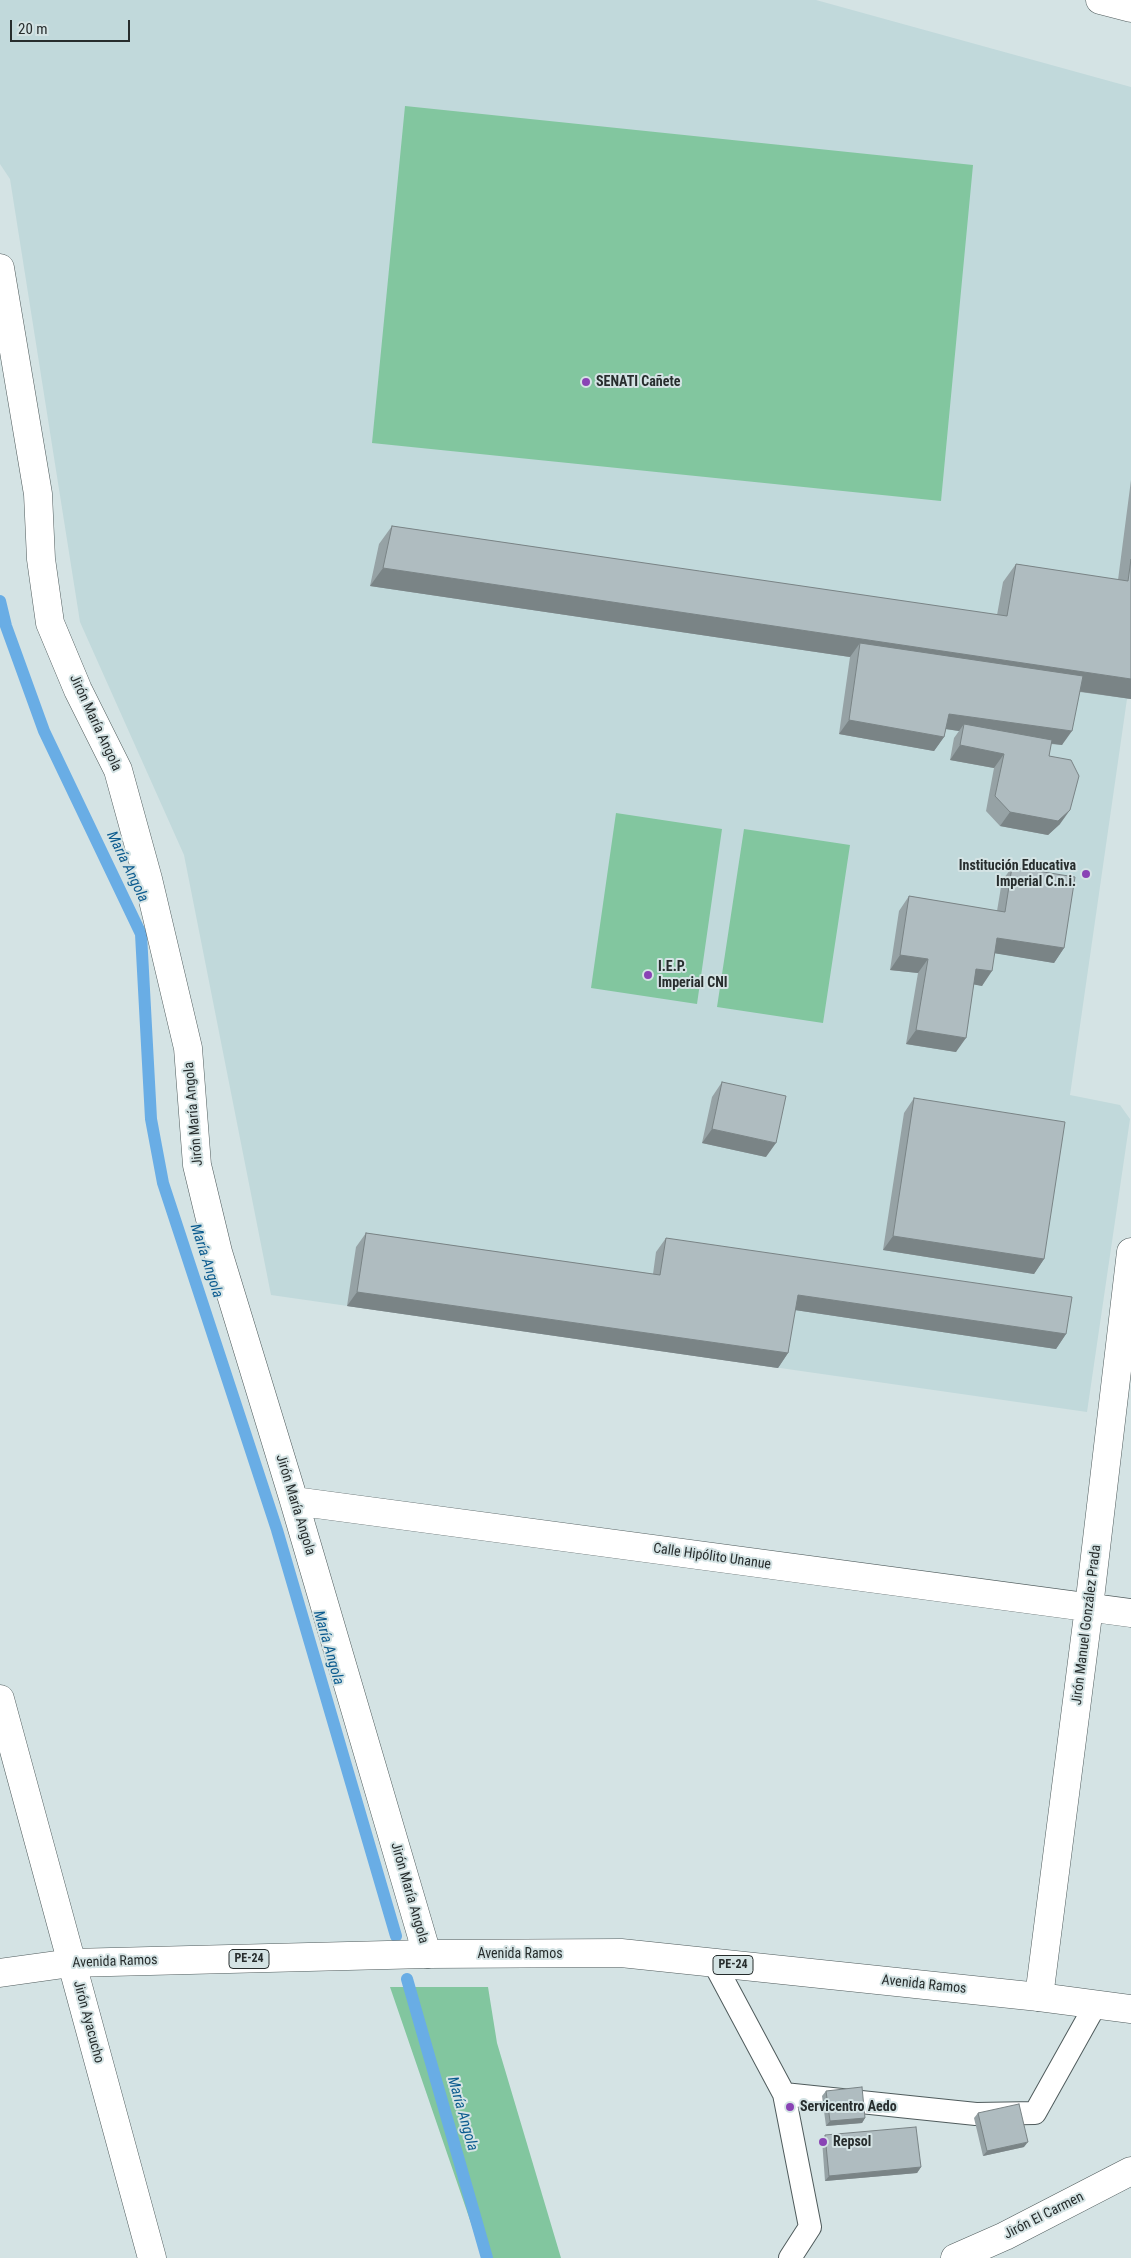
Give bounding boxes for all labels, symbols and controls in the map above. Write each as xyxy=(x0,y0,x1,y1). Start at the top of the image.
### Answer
scale bar xyxy=(12,10,132,42)
text: 20 m xyxy=(18,20,48,38)
place label: SENATI Cañete xyxy=(596,374,680,390)
marker: SENATI Cañete xyxy=(580,376,592,388)
street label: Jirón María Angola xyxy=(65,672,125,774)
water label: María Angola xyxy=(102,829,152,905)
place label: Institución Educativa Imperial C.n.i. xyxy=(959,858,1076,890)
marker: Institución Educativa Imperial C.n.i. xyxy=(1080,868,1092,880)
place label: I.E.P. Imperial CNI xyxy=(658,959,728,992)
marker: I.E.P. Imperial CNI xyxy=(642,969,654,981)
street label: Jirón María Angola xyxy=(181,1061,207,1167)
water label: María Angola xyxy=(186,1222,226,1300)
street label: Jirón María Angola xyxy=(272,1453,318,1557)
street label: Calle Hipólito Unanue xyxy=(652,1540,772,1574)
street label: Jirón Manuel González Prada xyxy=(1069,1544,1105,1706)
water label: María Angola xyxy=(309,1609,347,1687)
street label: Jirón María Angola xyxy=(387,1840,431,1946)
street label: Avenida Ramos xyxy=(477,1946,563,1962)
road number: PE-24 xyxy=(229,1950,269,1968)
street label: Avenida Ramos xyxy=(72,1952,158,1972)
road number: PE-24 xyxy=(713,1956,753,1974)
street label: Avenida Ramos xyxy=(881,1972,967,1998)
street label: Jirón Ayacucho xyxy=(69,1979,107,2065)
water label: María Angola xyxy=(443,2075,481,2153)
place label: Servicentro Aedo xyxy=(800,2099,897,2115)
marker: Servicentro Aedo xyxy=(784,2101,796,2113)
place label: Repsol xyxy=(833,2134,871,2150)
marker: Repsol xyxy=(817,2136,829,2148)
street label: Jirón El Carmen xyxy=(1001,2189,1087,2243)

